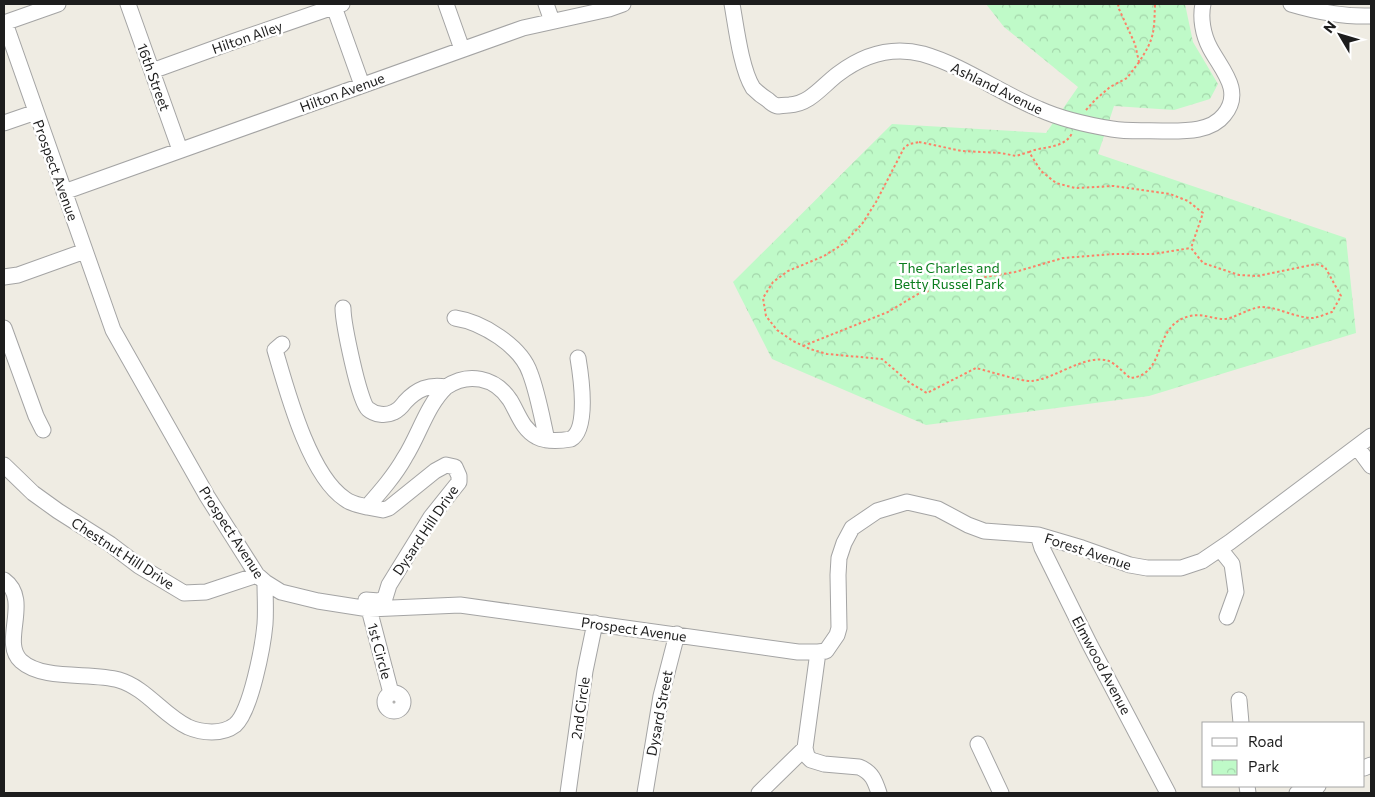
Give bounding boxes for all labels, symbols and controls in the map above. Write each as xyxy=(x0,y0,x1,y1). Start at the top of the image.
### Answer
north arrow xyxy=(1315,10,1365,60)
street label: Hilton Alley xyxy=(209,17,285,57)
text: N xyxy=(1319,17,1339,36)
street label: 16th Street xyxy=(134,41,174,113)
street label: Ashland Avenue xyxy=(948,58,1046,118)
street label: Hilton Avenue xyxy=(297,69,387,115)
street label: Prospect Avenue xyxy=(30,117,82,223)
park label: The Charles and Betty Russel Park xyxy=(894,259,1005,292)
street label: Dysard Hill Drive xyxy=(389,482,461,578)
street label: Prospect Avenue xyxy=(196,483,268,581)
street label: Chestnut Hill Drive xyxy=(68,513,178,593)
street label: Forest Avenue xyxy=(1042,529,1134,573)
street label: Prospect Avenue xyxy=(580,613,688,645)
street label: Elmwood Avenue xyxy=(1069,613,1135,717)
street label: 1st Circle xyxy=(364,621,396,681)
street label: Dysard Street xyxy=(642,668,676,757)
street label: 2nd Circle xyxy=(567,676,593,740)
legend xyxy=(1202,722,1365,787)
text: Road xyxy=(1248,732,1283,750)
text: Park xyxy=(1248,757,1279,775)

